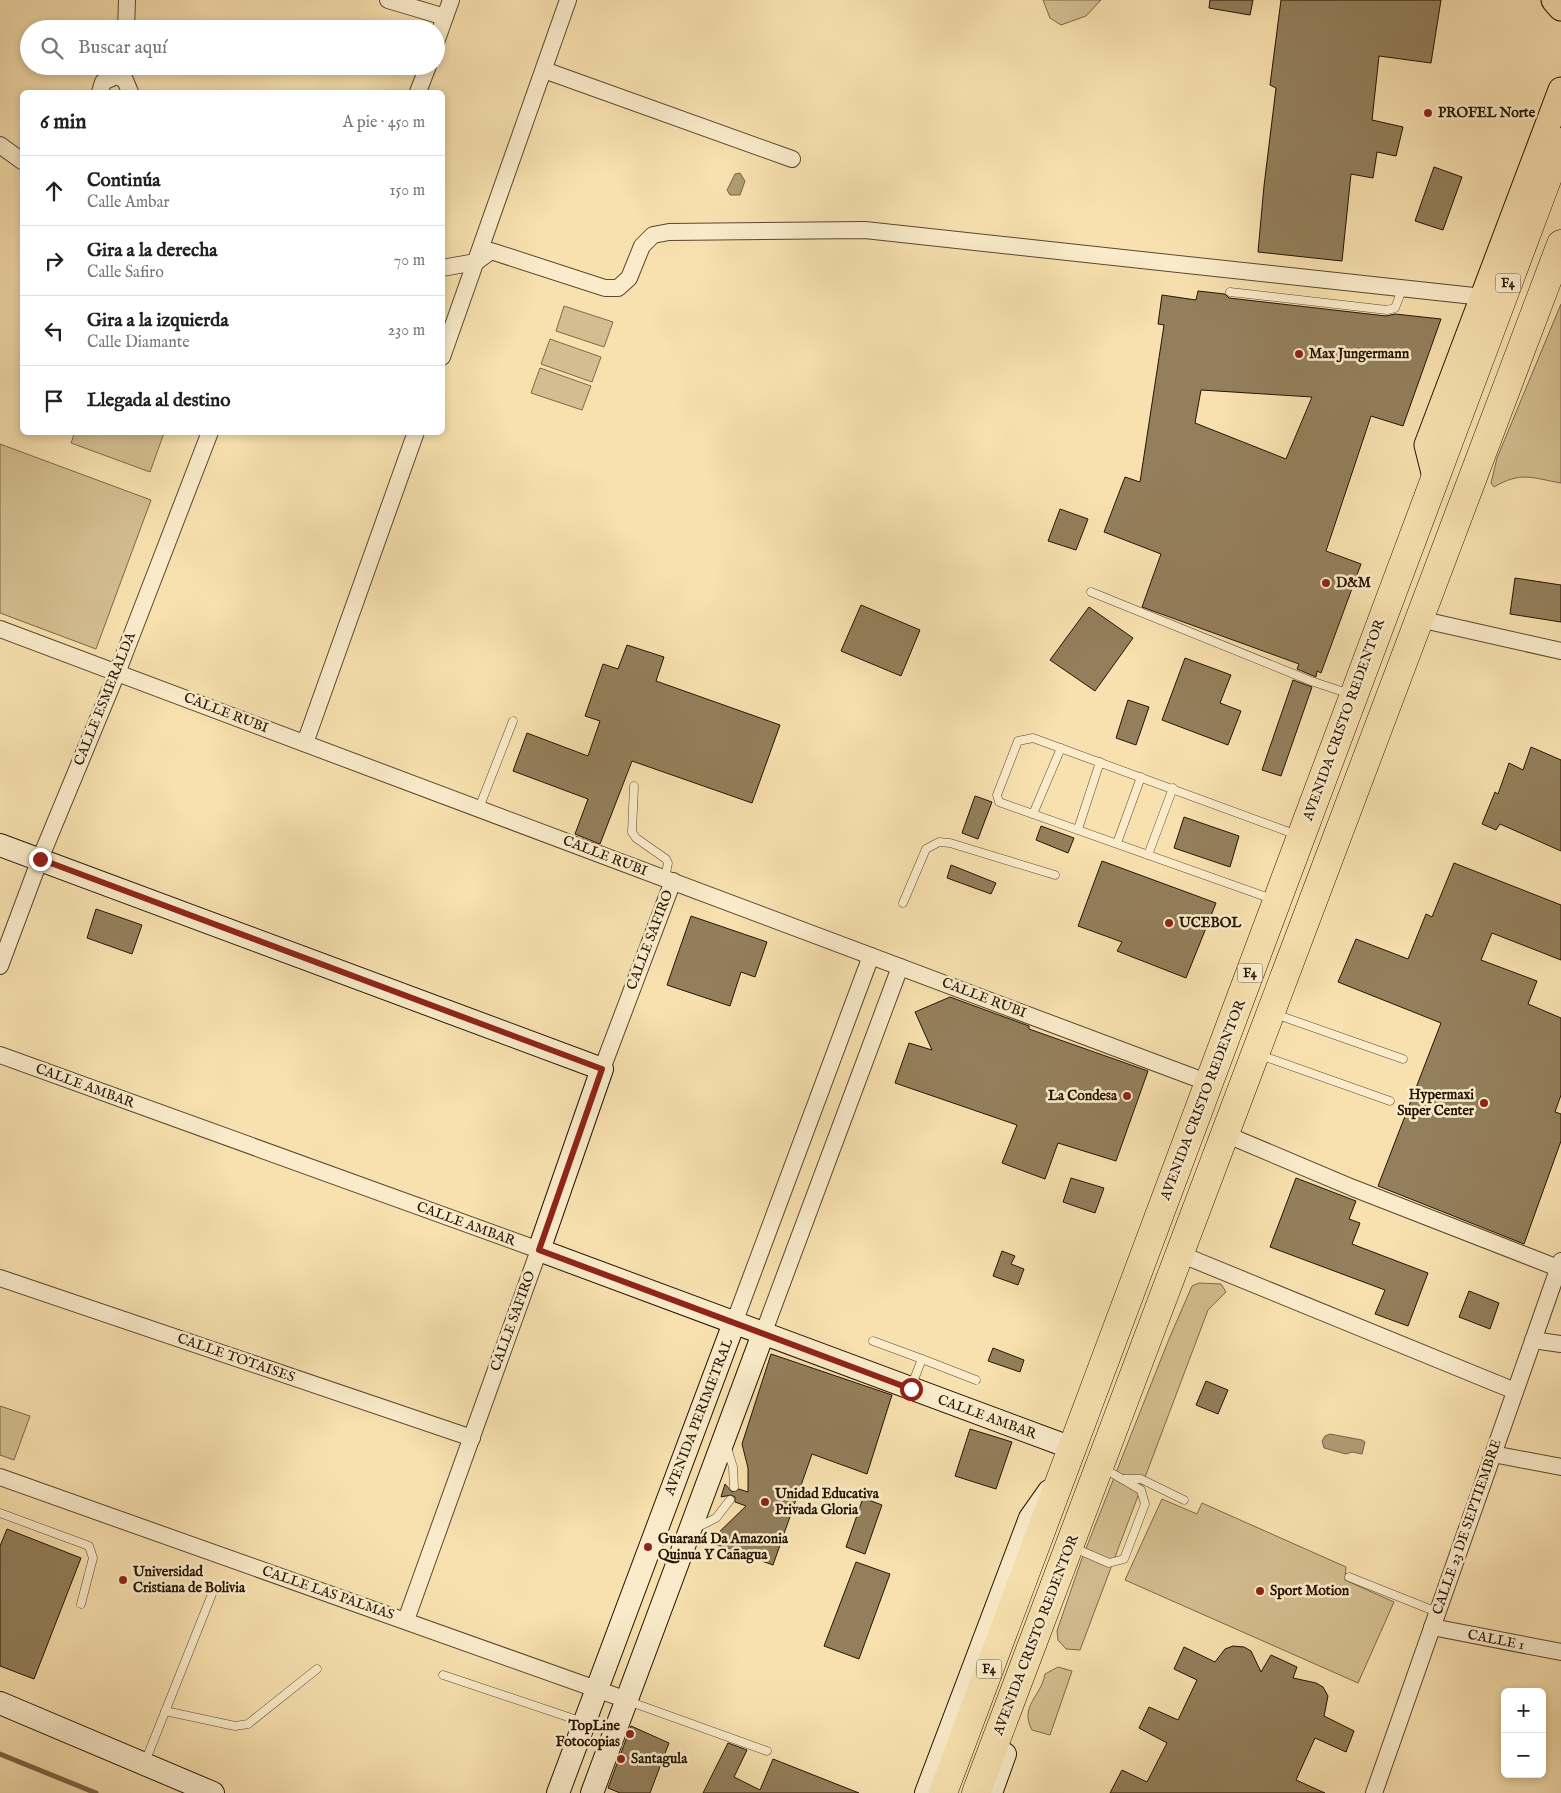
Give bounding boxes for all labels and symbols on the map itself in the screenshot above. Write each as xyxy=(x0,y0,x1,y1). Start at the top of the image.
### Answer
place label: PROFEL Norte xyxy=(1438,104,1536,122)
marker: PROFEL Norte xyxy=(1422,107,1434,119)
road number: F4 xyxy=(1496,274,1520,292)
place label: Max Jungermann xyxy=(1309,345,1410,363)
marker: Max Jungermann xyxy=(1293,348,1305,360)
place label: D&M xyxy=(1336,574,1372,592)
marker: D&M xyxy=(1320,577,1332,589)
street label: AVENIDA CRISTO REDENTOR xyxy=(1299,616,1389,824)
street label: CALLE ESMERALDA xyxy=(70,629,140,768)
street label: CALLE RUBI xyxy=(181,689,271,737)
street label: CALLE RUBI xyxy=(560,832,650,880)
route end xyxy=(29,848,52,871)
street label: CALLE SAFIRO xyxy=(623,887,677,993)
place label: UCEBOL xyxy=(1178,914,1242,932)
marker: UCEBOL xyxy=(1163,917,1175,929)
road number: F4 xyxy=(1238,964,1262,982)
street label: CALLE RUBI xyxy=(939,974,1029,1022)
street label: AVENIDA CRISTO REDENTOR xyxy=(1156,997,1250,1204)
street label: CALLE AMBAR xyxy=(33,1060,137,1112)
place label: Hypermaxi Super Center xyxy=(1397,1086,1475,1120)
place label: La Condesa xyxy=(1048,1087,1118,1105)
marker: La Condesa xyxy=(1121,1090,1133,1102)
marker: Hypermaxi Super Center xyxy=(1478,1097,1490,1109)
street label: CALLE AMBAR xyxy=(414,1198,518,1250)
street label: CALLE SAFIRO xyxy=(486,1268,540,1374)
street label: CALLE TOTAISES xyxy=(175,1329,297,1387)
street label: AVENIDA PERIMETRAL xyxy=(660,1336,737,1499)
route start xyxy=(900,1378,923,1401)
street label: CALLE AMBAR xyxy=(935,1391,1039,1443)
street label: CALLE 23 DE SEPTIEMBRE xyxy=(1428,1437,1506,1617)
place label: Unidad Educativa Privada Gloria xyxy=(774,1485,880,1519)
marker: Unidad Educativa Privada Gloria xyxy=(759,1496,771,1508)
place label: Guaraná Da Amazonia Quinua Y Cañagua xyxy=(658,1530,789,1564)
street label: AVENIDA CRISTO REDENTOR xyxy=(989,1532,1083,1739)
marker: Guaraná Da Amazonia Quinua Y Cañagua xyxy=(642,1541,654,1553)
street label: CALLE LAS PALMAS xyxy=(260,1562,396,1624)
place label: Universidad Cristiana de Bolivia xyxy=(132,1563,246,1597)
marker: Universidad Cristiana de Bolivia xyxy=(117,1574,129,1586)
place label: Sport Motion xyxy=(1270,1582,1350,1600)
marker: Sport Motion xyxy=(1254,1585,1266,1597)
street label: CALLE 1 xyxy=(1466,1626,1526,1654)
road number: F4 xyxy=(976,1660,1002,1678)
place label: TopLine Fotocopias xyxy=(556,1717,621,1751)
marker: TopLine Fotocopias xyxy=(624,1728,636,1740)
place label: Santagula xyxy=(631,1750,688,1768)
marker: Santagula xyxy=(615,1753,627,1765)

